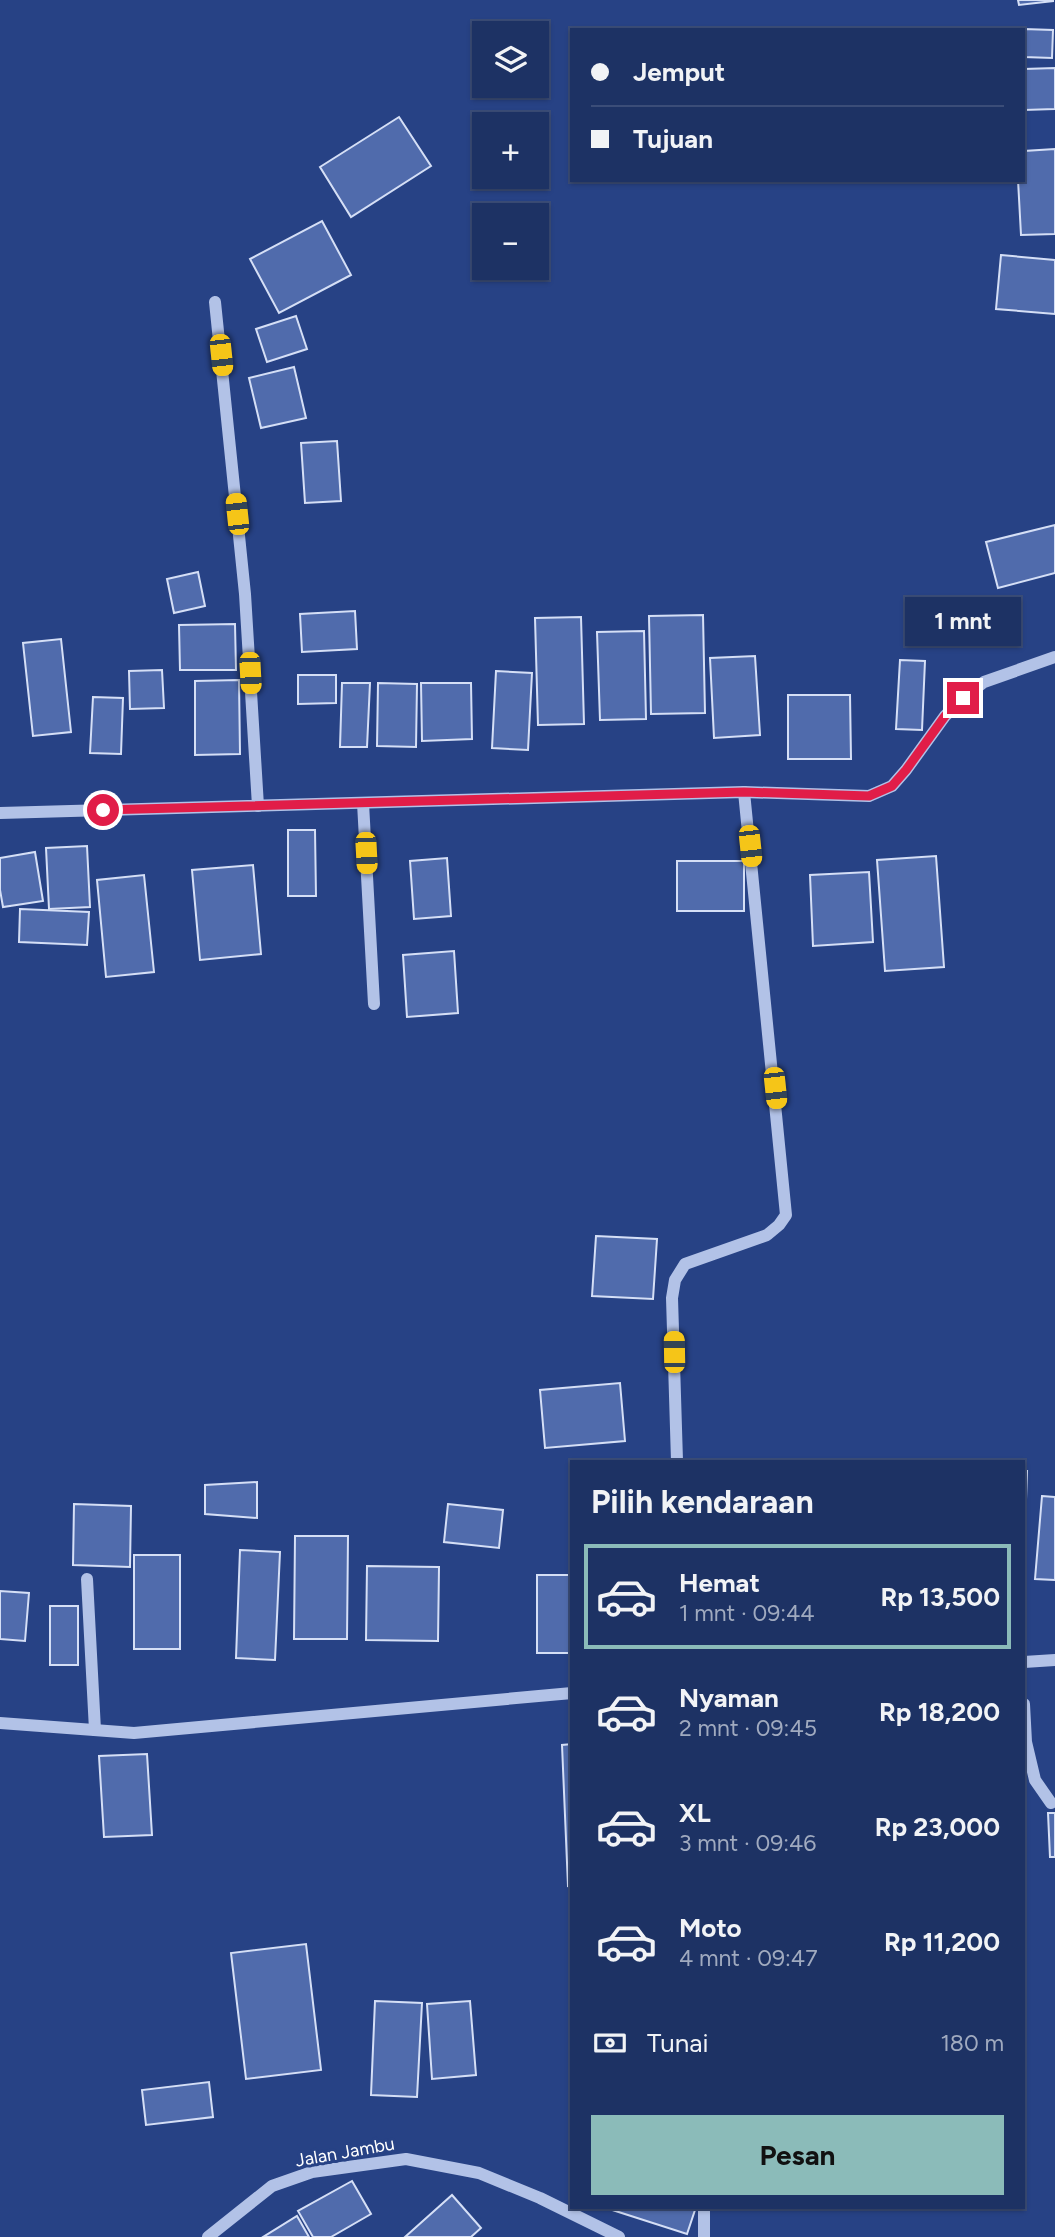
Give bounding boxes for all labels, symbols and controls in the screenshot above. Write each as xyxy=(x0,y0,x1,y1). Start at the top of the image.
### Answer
map controls xyxy=(472,21,549,280)
button: layers xyxy=(472,21,549,98)
text: Jemput xyxy=(633,56,725,88)
button: + xyxy=(472,112,549,189)
text: Tujuan xyxy=(633,123,713,155)
button: − xyxy=(472,203,549,280)
car xyxy=(209,333,234,377)
car xyxy=(225,492,250,536)
callout: 1 mnt xyxy=(905,596,1021,646)
text: 1 mnt xyxy=(934,607,992,635)
car xyxy=(239,651,262,695)
route end xyxy=(947,682,979,714)
route start xyxy=(87,794,119,826)
car xyxy=(738,824,763,868)
car xyxy=(355,831,378,875)
car xyxy=(763,1066,788,1110)
car xyxy=(664,1331,685,1373)
text: Pilih kendaraan xyxy=(591,1483,814,1521)
icon: car xyxy=(595,1565,658,1628)
text: Hemat xyxy=(679,1567,760,1599)
text: Rp 13,500 xyxy=(881,1581,1000,1613)
text: 1 mnt · 09:44 xyxy=(679,1599,815,1627)
icon: car xyxy=(595,1680,658,1743)
text: Nyaman xyxy=(679,1682,779,1714)
text: Rp 18,200 xyxy=(879,1696,1000,1728)
text: 2 mnt · 09:45 xyxy=(679,1714,817,1742)
icon: car xyxy=(595,1795,658,1858)
text: XL xyxy=(679,1797,711,1829)
text: Rp 23,000 xyxy=(875,1811,1000,1843)
text: 3 mnt · 09:46 xyxy=(679,1829,816,1857)
icon: car xyxy=(595,1910,658,1973)
text: Moto xyxy=(679,1912,742,1944)
text: Rp 11,200 xyxy=(884,1926,1000,1958)
text: 4 mnt · 09:47 xyxy=(679,1944,817,1972)
icon: cash xyxy=(591,2024,629,2062)
text: Tunai xyxy=(647,2027,708,2059)
text: 180 m xyxy=(940,2029,1004,2057)
button: Pesan xyxy=(591,2115,1004,2195)
street label: Jalan Jambu xyxy=(294,2132,396,2172)

